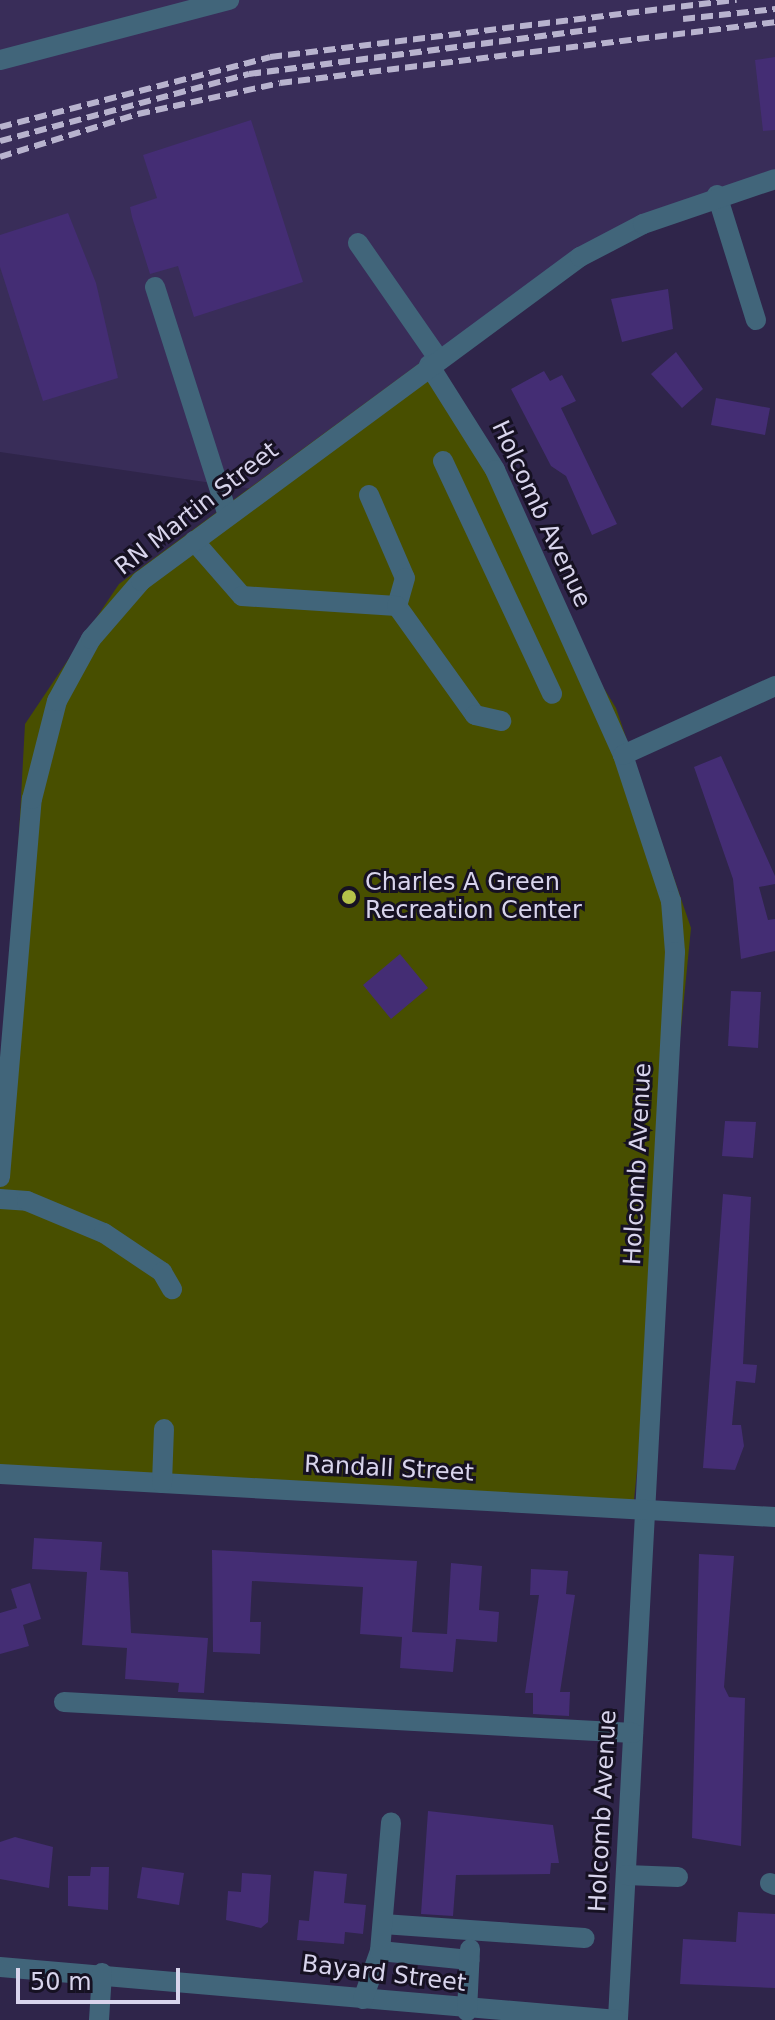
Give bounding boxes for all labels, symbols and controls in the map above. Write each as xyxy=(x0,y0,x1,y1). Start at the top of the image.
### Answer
street label: Holcomb Avenue xyxy=(485,416,597,612)
street label: RN Martin Street xyxy=(110,436,284,582)
place label: Charles A Green Recreation Center xyxy=(365,869,582,925)
marker: Charles A Green Recreation Center xyxy=(340,888,358,906)
street label: Holcomb Avenue xyxy=(618,1062,658,1266)
street label: Randall Street xyxy=(303,1450,475,1488)
street label: Holcomb Avenue xyxy=(583,1709,623,1913)
street label: Bayard Street xyxy=(300,1950,468,1998)
scale bar xyxy=(20,1952,184,2002)
text: 50 m xyxy=(30,1968,92,1996)

